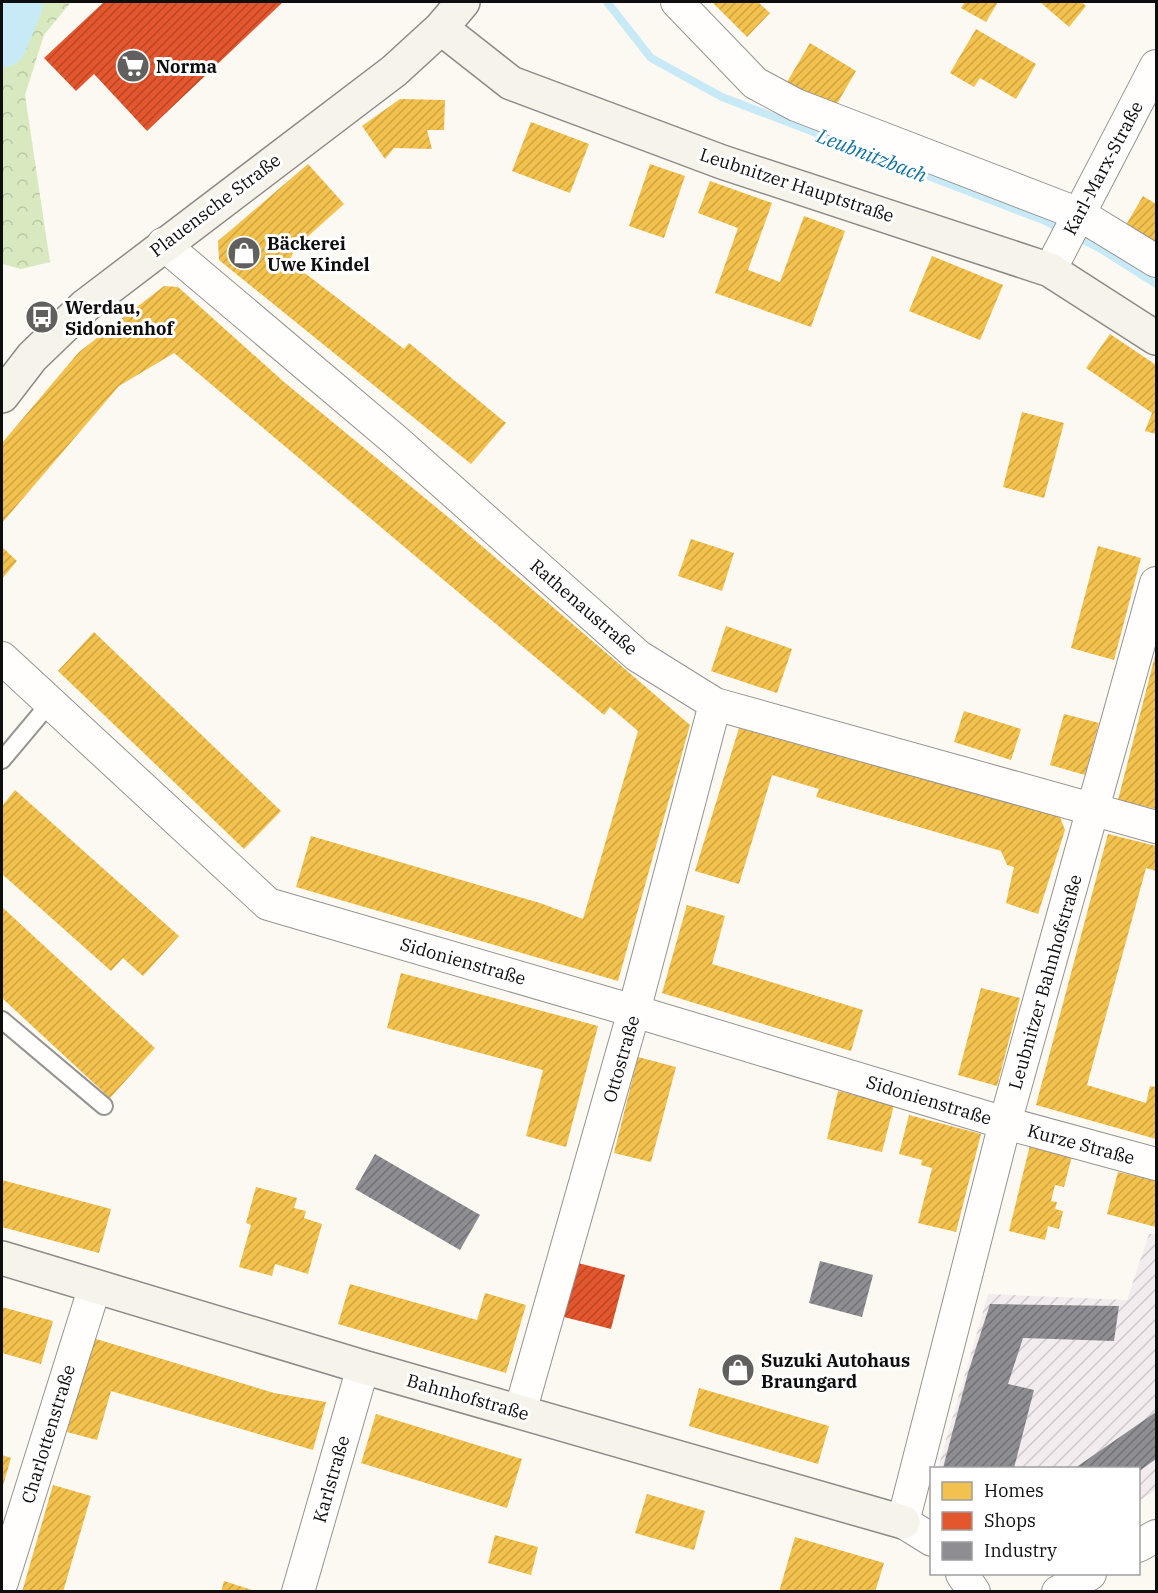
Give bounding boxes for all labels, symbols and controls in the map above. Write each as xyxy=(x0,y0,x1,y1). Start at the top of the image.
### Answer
supermarket icon: Norma xyxy=(115,48,151,84)
place label: Norma xyxy=(156,55,217,78)
street label: Karl-Marx-Straße xyxy=(1058,97,1148,239)
water label: Leubnitzbach xyxy=(812,121,931,188)
street label: Leubnitzer Hauptstraße xyxy=(697,143,897,227)
street label: Plauensche Straße xyxy=(145,148,285,262)
place label: Bäckerei Uwe Kindel xyxy=(267,232,370,276)
shop icon: Bäckerei Uwe Kindel xyxy=(226,235,262,271)
place label: Werdau, Sidonienhof xyxy=(65,296,175,340)
bus stop icon: Werdau, Sidonienhof xyxy=(24,299,60,335)
street label: Rathenaustraße xyxy=(525,554,643,660)
street label: Leubnitzer Bahnhofstraße xyxy=(1003,872,1087,1092)
street label: Sidonienstraße xyxy=(398,932,528,990)
street label: Ottostraße xyxy=(598,1013,644,1105)
street label: Sidonienstraße xyxy=(864,1070,994,1130)
street label: Kurze Straße xyxy=(1025,1119,1137,1169)
place label: Suzuki Autohaus Braungard xyxy=(761,1349,910,1393)
shop icon: Suzuki Autohaus Braungard xyxy=(720,1352,756,1388)
street label: Charlottenstraße xyxy=(16,1362,80,1506)
street label: Bahnhofstraße xyxy=(404,1369,532,1425)
street label: Karlstraße xyxy=(308,1433,354,1525)
legend xyxy=(930,1467,1140,1575)
text: Homes xyxy=(984,1479,1044,1502)
text: Shops xyxy=(984,1509,1036,1532)
text: Industry xyxy=(984,1539,1057,1562)

